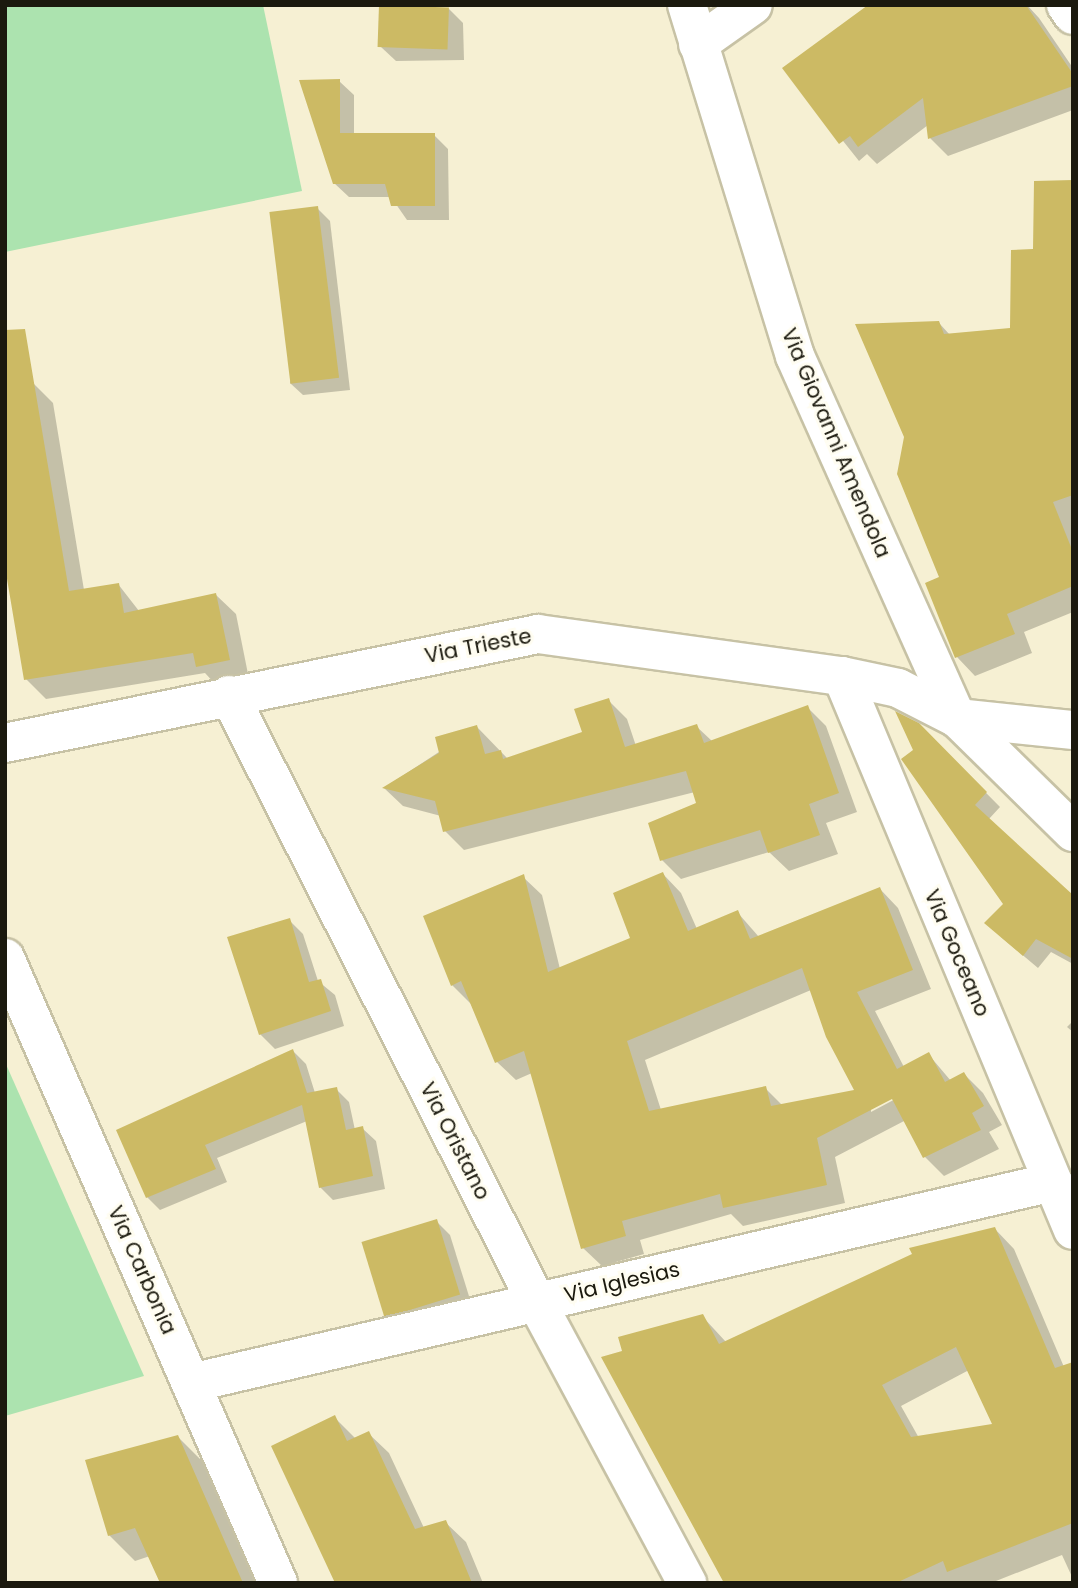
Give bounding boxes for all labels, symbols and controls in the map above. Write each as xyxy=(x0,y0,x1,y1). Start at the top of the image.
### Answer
street label: Via Giovanni Amendola xyxy=(776,324,896,562)
street label: Via Trieste xyxy=(423,623,533,669)
street label: Via Goceano xyxy=(919,886,995,1020)
street label: Via Oristano xyxy=(415,1078,495,1204)
street label: Via Carbonia xyxy=(102,1202,182,1338)
street label: Via Iglesias xyxy=(562,1256,682,1308)

